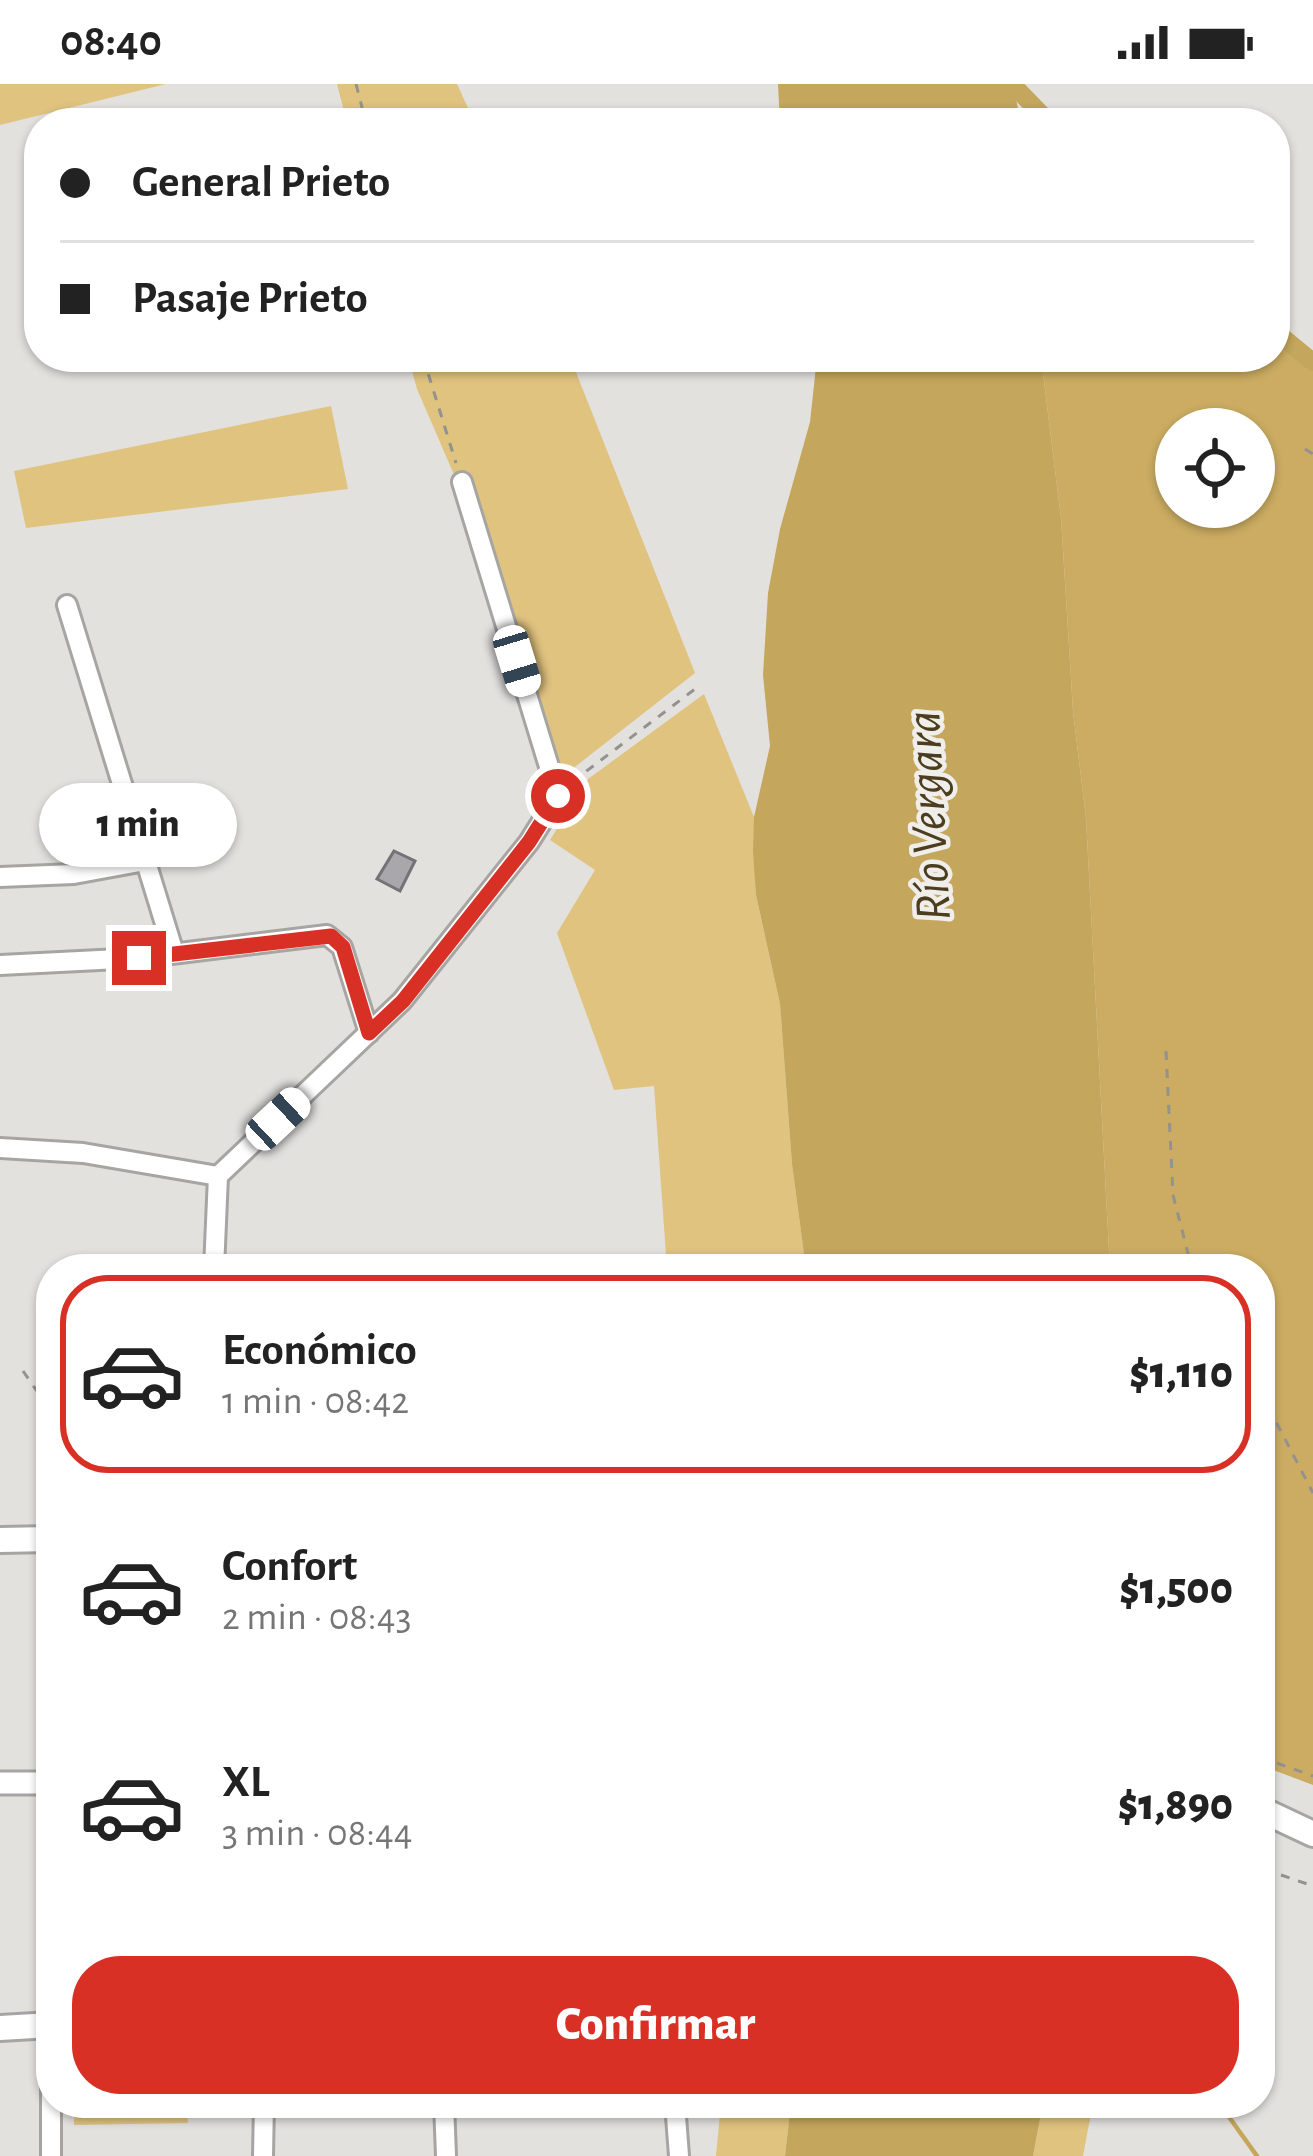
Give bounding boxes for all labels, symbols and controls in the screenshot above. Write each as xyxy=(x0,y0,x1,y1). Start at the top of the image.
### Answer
text: 08:40 xyxy=(60,19,162,64)
text: General Prieto xyxy=(132,160,390,205)
text: Pasaje Prieto xyxy=(132,276,368,321)
map controls xyxy=(1155,408,1275,528)
button: locate xyxy=(1155,408,1275,528)
car xyxy=(489,621,545,701)
water label: Río Vergara xyxy=(898,709,960,923)
route start xyxy=(531,769,585,823)
callout: 1 min xyxy=(40,784,238,868)
text: 1 min xyxy=(96,805,180,844)
route end xyxy=(112,931,166,985)
car xyxy=(239,1081,317,1157)
icon: car xyxy=(78,1320,186,1428)
text: Económico xyxy=(222,1328,417,1373)
text: $1,110 xyxy=(1129,1351,1233,1396)
text: 1 min · 08:42 xyxy=(222,1382,409,1421)
icon: car xyxy=(78,1536,186,1644)
text: Confort xyxy=(222,1544,357,1589)
text: $1,500 xyxy=(1119,1567,1233,1612)
text: 2 min · 08:43 xyxy=(222,1598,412,1637)
icon: car xyxy=(78,1752,186,1860)
text: XL xyxy=(222,1760,270,1805)
text: $1,890 xyxy=(1118,1783,1233,1828)
text: 3 min · 08:44 xyxy=(222,1814,413,1853)
button: Confirmar xyxy=(72,1956,1239,2094)

